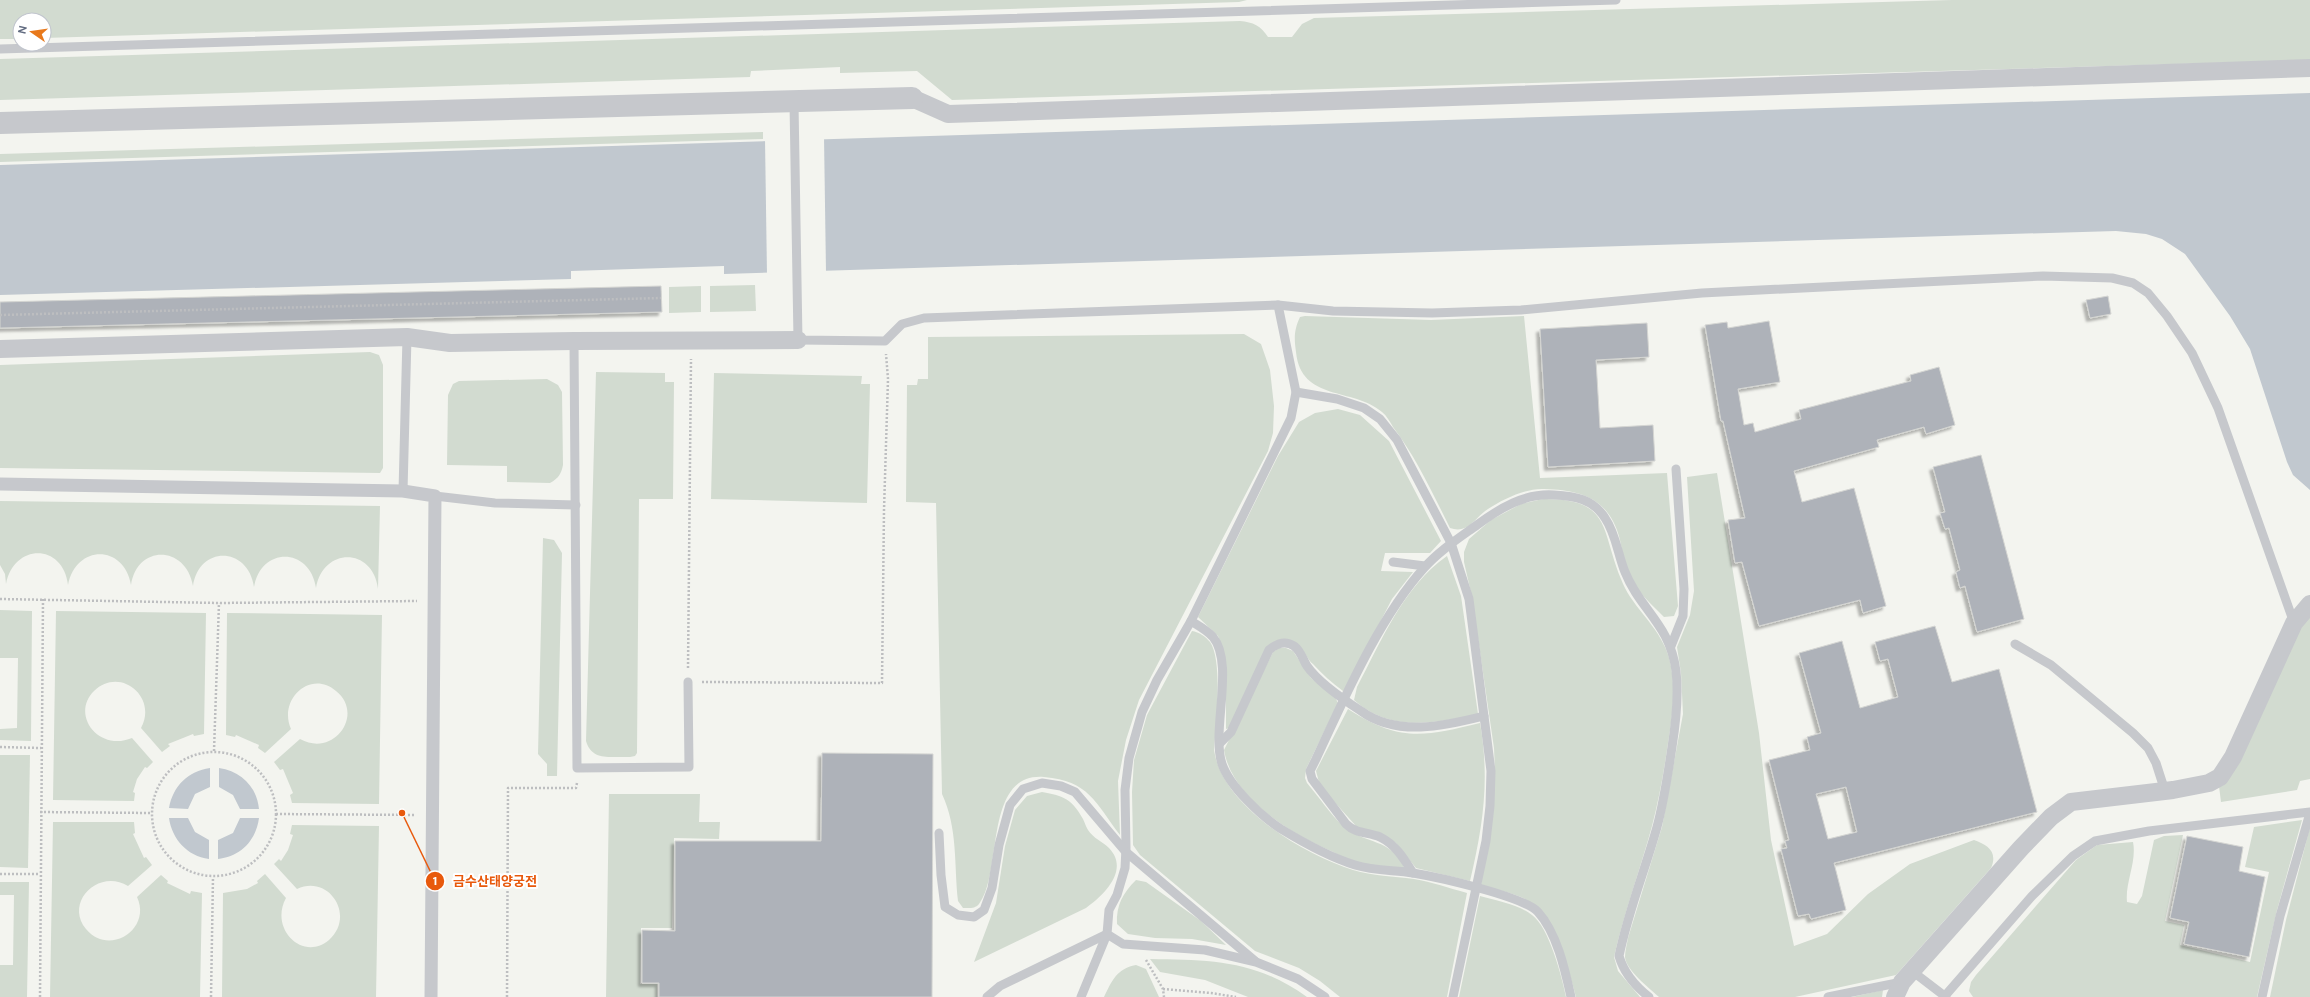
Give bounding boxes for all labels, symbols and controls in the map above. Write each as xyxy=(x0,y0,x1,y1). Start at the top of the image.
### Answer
north arrow xyxy=(12,12,52,52)
text: N xyxy=(15,24,30,35)
callout: 금수산태양궁전 xyxy=(425,869,545,894)
text: 1 xyxy=(433,873,437,889)
text: 금수산태양궁전 xyxy=(453,873,537,890)

